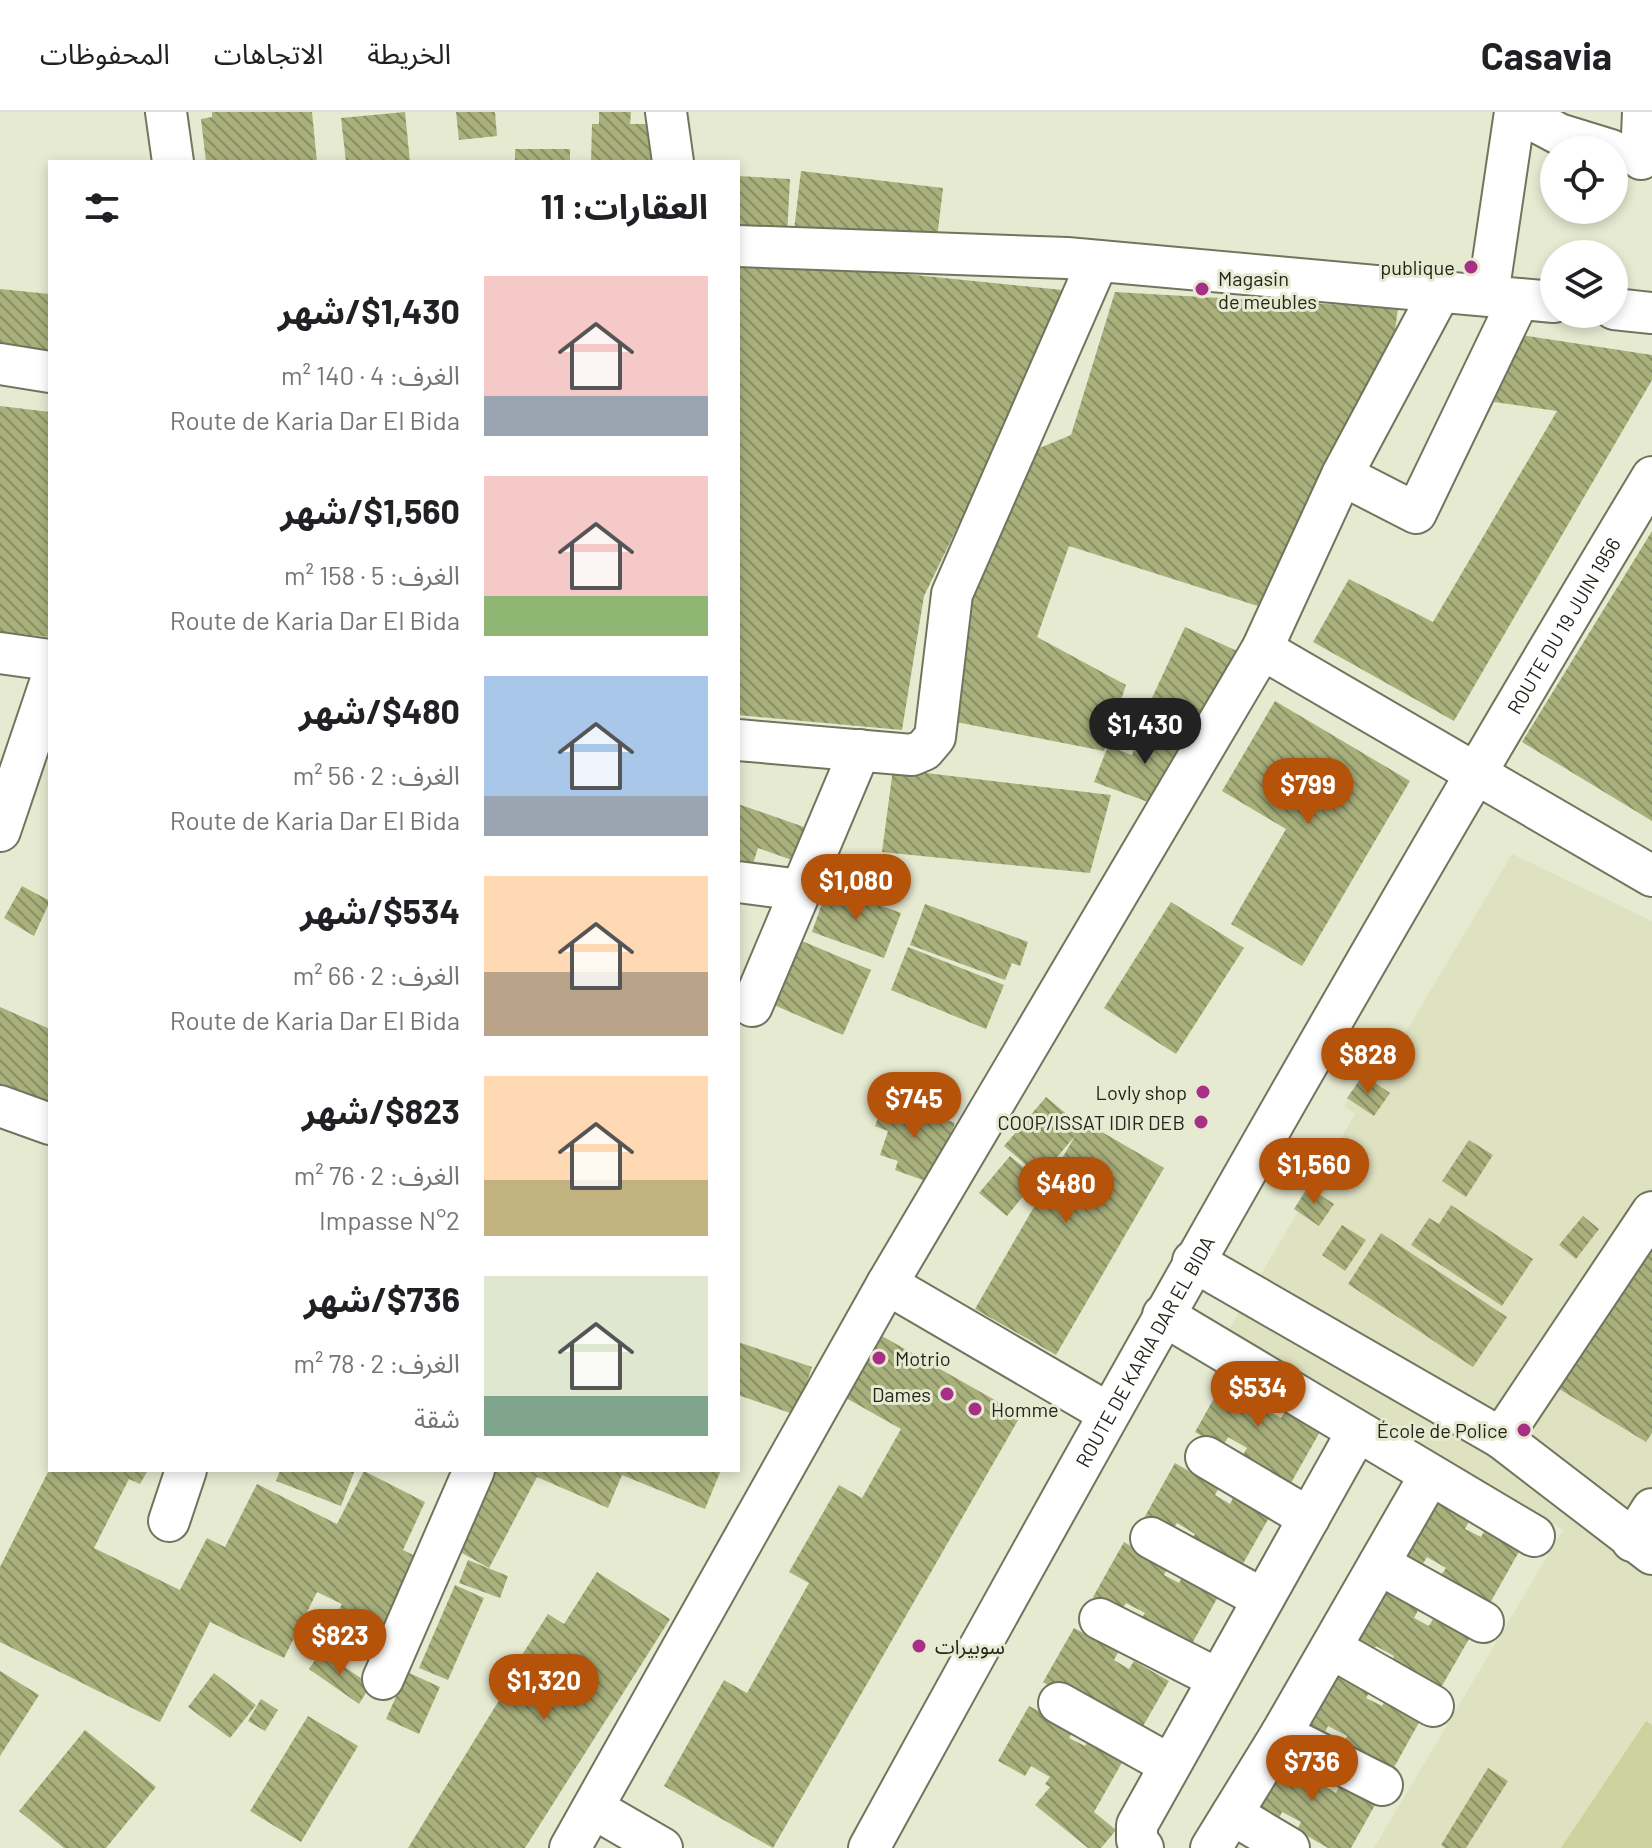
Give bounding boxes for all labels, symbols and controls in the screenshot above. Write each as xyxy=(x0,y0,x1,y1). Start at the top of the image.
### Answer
text: Casavia xyxy=(1481,32,1612,78)
text: المحفوظات xyxy=(40,36,170,70)
text: الاتجاهات xyxy=(214,36,323,70)
text: الخريطة xyxy=(367,36,451,70)
map controls xyxy=(1540,136,1628,328)
button: locate xyxy=(1540,136,1628,224)
text: العقارات: 11 xyxy=(540,185,708,226)
icon: filters xyxy=(80,186,124,230)
button: layers xyxy=(1540,240,1628,328)
place label: publique xyxy=(1380,255,1455,279)
marker: publique xyxy=(1462,258,1480,276)
place label: Magasin de meubles xyxy=(1218,266,1317,313)
marker: Magasin de meubles xyxy=(1193,280,1211,298)
text: $1,430/شهر xyxy=(278,290,460,331)
icon: home xyxy=(548,308,644,404)
text: الغرف: 4 · 140 m² xyxy=(281,359,460,390)
text: Route de Karia Dar El Bida xyxy=(170,404,460,435)
text: $1,560/شهر xyxy=(280,490,460,531)
icon: home xyxy=(548,508,644,604)
street label: ROUTE DU 19 JUIN 1956 xyxy=(1502,533,1625,718)
text: الغرف: 5 · 158 m² xyxy=(284,559,460,590)
text: Route de Karia Dar El Bida xyxy=(170,604,460,635)
text: $480/شهر xyxy=(299,690,460,731)
pin: $1,430 xyxy=(1080,698,1210,766)
icon: home xyxy=(548,708,644,804)
text: $1,430 xyxy=(1107,708,1183,739)
pin: $799 xyxy=(1261,758,1355,826)
text: الغرف: 2 · 56 m² xyxy=(293,759,460,790)
text: $799 xyxy=(1280,768,1336,799)
text: Route de Karia Dar El Bida xyxy=(170,804,460,835)
pin: $1,080 xyxy=(791,854,921,922)
text: $1,080 xyxy=(819,864,893,895)
text: $534/شهر xyxy=(300,890,460,931)
icon: home xyxy=(548,908,644,1004)
text: الغرف: 2 · 66 m² xyxy=(293,959,460,990)
text: Route de Karia Dar El Bida xyxy=(170,1004,460,1035)
pin: $828 xyxy=(1321,1028,1415,1096)
text: $828 xyxy=(1339,1038,1397,1069)
pin: $745 xyxy=(867,1072,961,1140)
place label: Lovly shop xyxy=(1096,1080,1187,1104)
text: $745 xyxy=(885,1082,943,1113)
marker: Lovly shop xyxy=(1194,1083,1212,1101)
text: $823/شهر xyxy=(302,1090,460,1131)
icon: home xyxy=(548,1108,644,1204)
place label: COOP/ISSAT IDIR DEB xyxy=(997,1110,1185,1134)
marker: COOP/ISSAT IDIR DEB xyxy=(1192,1113,1210,1131)
pin: $1,560 xyxy=(1249,1138,1379,1206)
text: $1,560 xyxy=(1277,1148,1351,1179)
pin: $480 xyxy=(1019,1157,1113,1225)
text: الغرف: 2 · 76 m² xyxy=(294,1159,460,1190)
text: $480 xyxy=(1036,1167,1096,1198)
text: Impasse N°2 xyxy=(319,1204,460,1235)
street label: ROUTE DE KARIA DAR EL BIDA xyxy=(1070,1231,1219,1471)
text: $736/شهر xyxy=(304,1278,460,1319)
icon: home xyxy=(548,1308,644,1404)
place label: Motrio xyxy=(895,1346,951,1370)
text: الغرف: 2 · 78 m² xyxy=(294,1347,460,1378)
marker: Motrio xyxy=(870,1349,888,1367)
pin: $534 xyxy=(1211,1361,1305,1429)
text: $534 xyxy=(1229,1371,1287,1402)
place label: Dames xyxy=(872,1382,931,1406)
marker: Dames xyxy=(938,1385,956,1403)
place label: Homme xyxy=(991,1397,1059,1421)
marker: Homme xyxy=(966,1400,984,1418)
text: شقة xyxy=(414,1402,460,1433)
place label: École de Police xyxy=(1377,1418,1508,1442)
marker: École de Police xyxy=(1515,1421,1533,1439)
pin: $823 xyxy=(293,1609,387,1677)
text: $823 xyxy=(311,1619,369,1650)
place label: سوبيرات xyxy=(935,1634,1005,1659)
marker: سوبيرات xyxy=(910,1637,928,1655)
pin: $1,320 xyxy=(479,1654,609,1722)
text: $1,320 xyxy=(507,1664,581,1695)
pin: $736 xyxy=(1265,1735,1359,1803)
text: $736 xyxy=(1284,1745,1340,1776)

